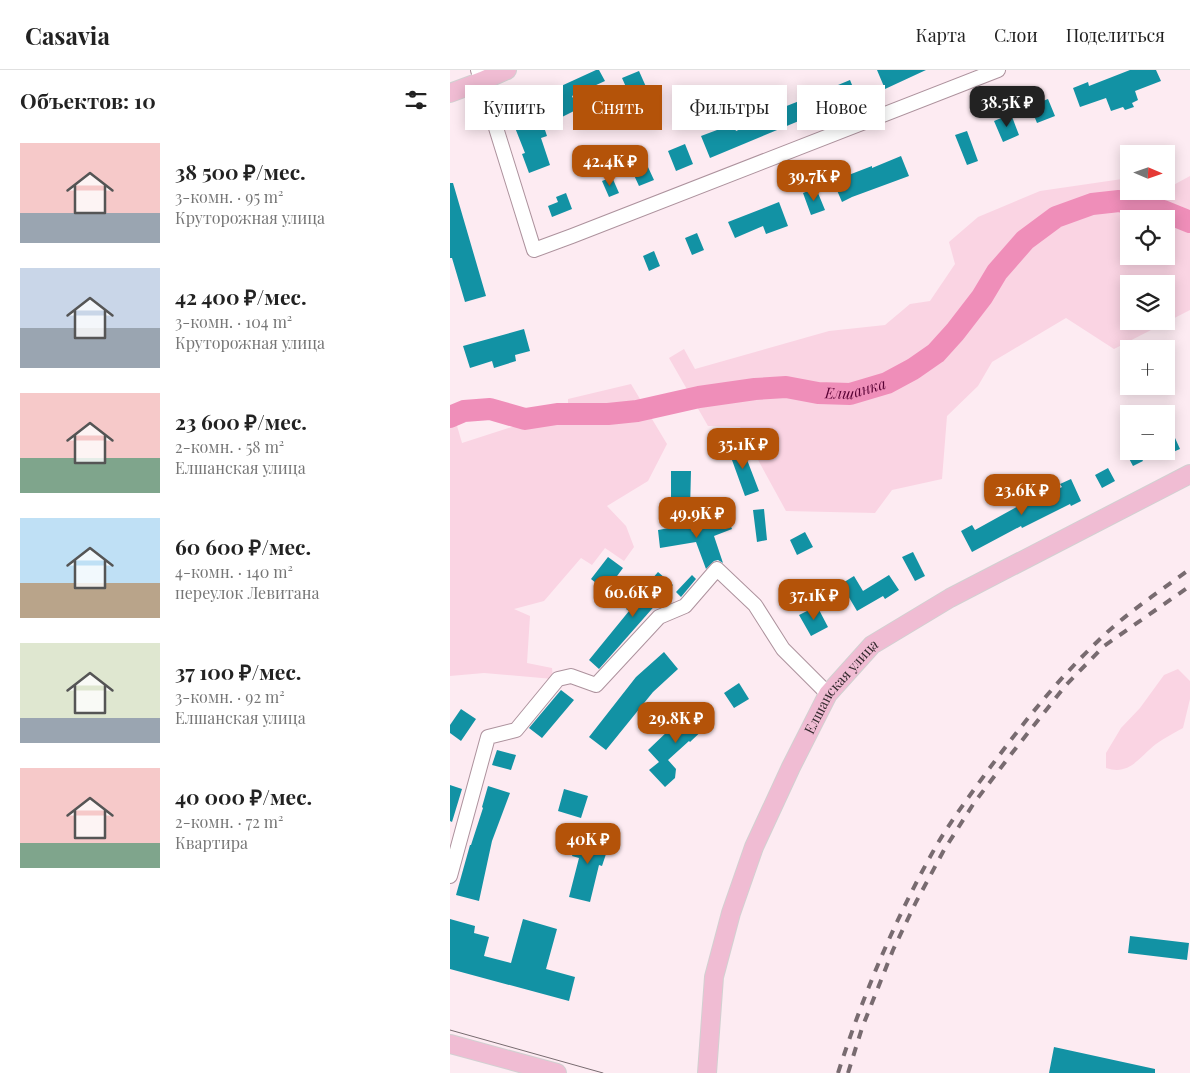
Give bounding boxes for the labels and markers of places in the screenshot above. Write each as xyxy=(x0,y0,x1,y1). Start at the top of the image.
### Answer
pin: 38.5K ₽ xyxy=(961,85,1053,128)
pin: 42.4K ₽ xyxy=(564,144,656,187)
pin: 39.7K ₽ xyxy=(768,160,860,202)
pin: 35.1K ₽ xyxy=(697,428,789,470)
pin: 23.6K ₽ xyxy=(976,474,1068,516)
pin: 49.9K ₽ xyxy=(651,496,743,539)
pin: 60.6K ₽ xyxy=(587,576,679,618)
pin: 37.1K ₽ xyxy=(768,578,860,621)
pin: 29.8K ₽ xyxy=(630,702,722,744)
pin: 40K ₽ xyxy=(553,822,623,865)

